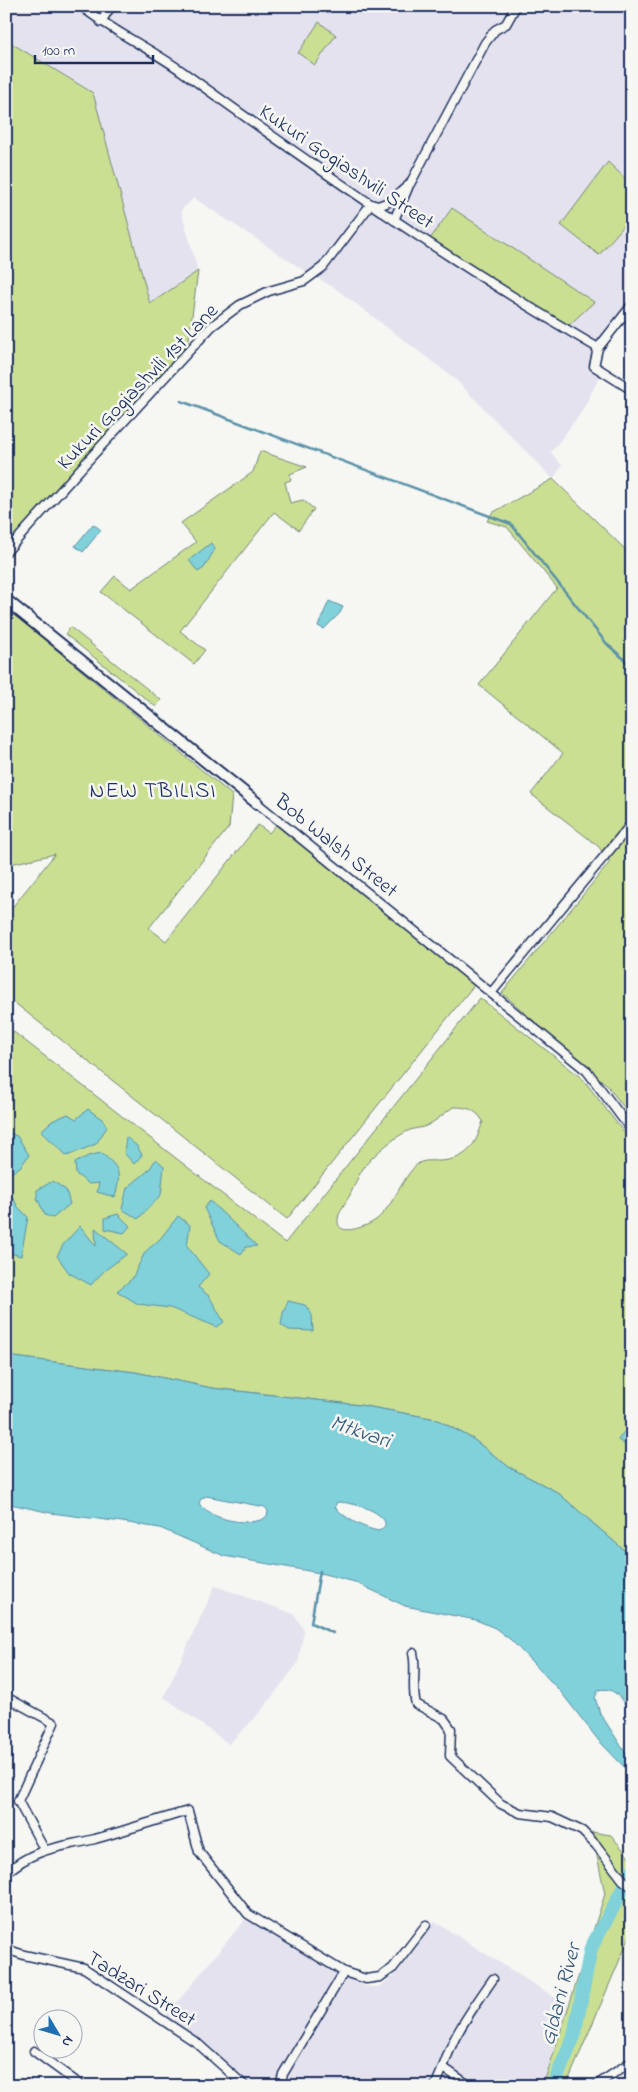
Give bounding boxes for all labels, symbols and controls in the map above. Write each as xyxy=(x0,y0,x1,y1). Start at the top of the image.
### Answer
scale bar xyxy=(35,32,152,64)
text: 100 m xyxy=(42,40,75,62)
street label: Kukuri Gogiashvili Street xyxy=(251,98,439,239)
street label: Kukuri Gogiashvili 1st Lane xyxy=(51,297,228,479)
district label: NEW TBILISI xyxy=(90,776,216,808)
street label: Bob Walsh Street xyxy=(267,787,404,906)
water label: Mtkvari xyxy=(326,1408,396,1459)
water label: Gldani River xyxy=(533,1937,592,2049)
street label: Tadzari Street xyxy=(81,1944,201,2035)
north arrow xyxy=(32,2010,82,2060)
text: N xyxy=(56,2031,78,2051)

